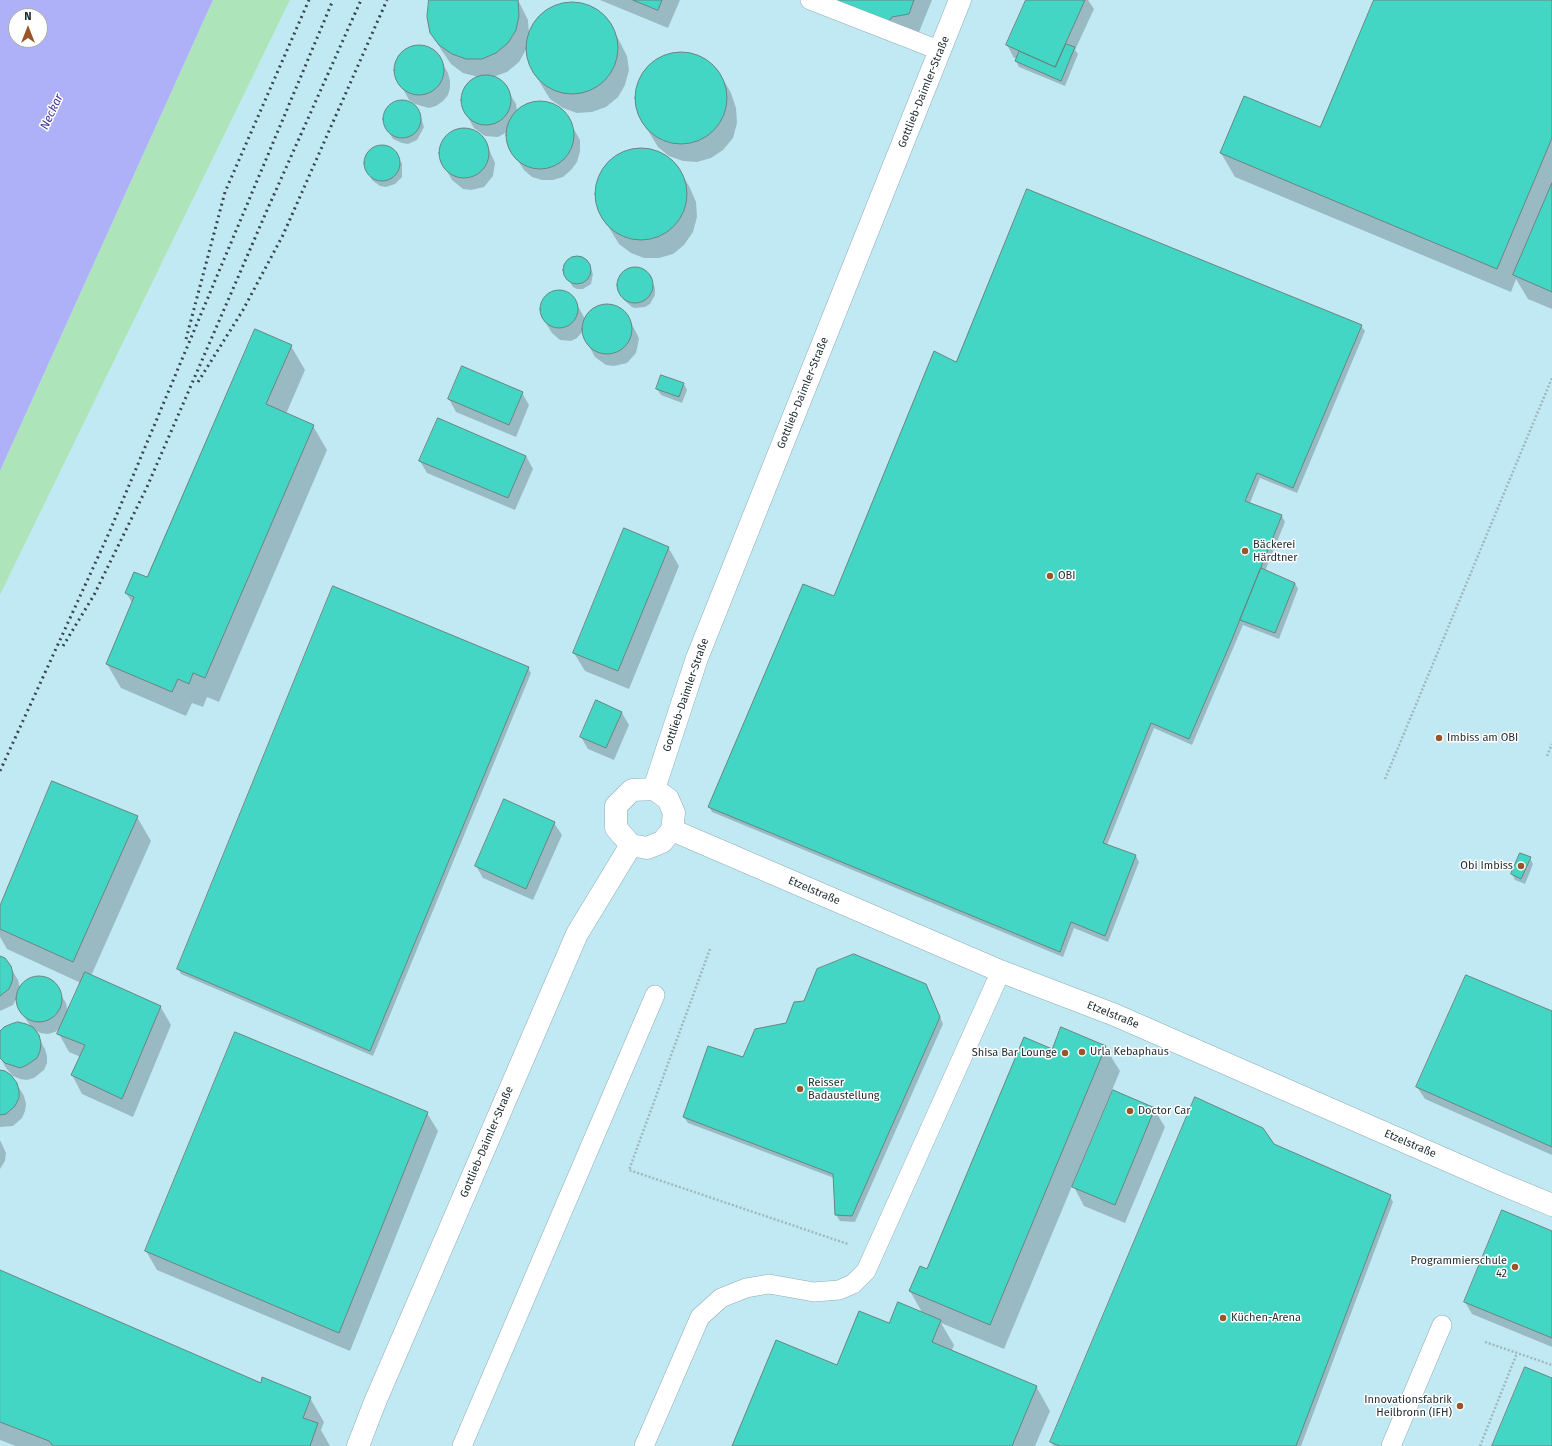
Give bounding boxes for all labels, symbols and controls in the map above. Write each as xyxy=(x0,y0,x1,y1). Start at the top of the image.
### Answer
north arrow xyxy=(8,8,48,48)
text: N xyxy=(24,10,32,23)
street label: Gottlieb-Daimler-Straße xyxy=(896,34,952,150)
water label: Neckar xyxy=(37,92,67,132)
street label: Gottlieb-Daimler-Straße xyxy=(775,335,831,451)
place label: Bäckerei Härdtner xyxy=(1253,538,1298,564)
marker: Bäckerei Härdtner xyxy=(1240,546,1250,556)
place label: OBI xyxy=(1058,569,1076,583)
marker: OBI xyxy=(1045,571,1055,581)
street label: Gottlieb-Daimler-Straße xyxy=(660,636,712,754)
place label: Imbiss am OBI xyxy=(1447,731,1518,745)
marker: Imbiss am OBI xyxy=(1434,733,1444,743)
place label: Obi Imbiss xyxy=(1460,859,1513,873)
marker: Obi Imbiss xyxy=(1516,861,1526,871)
street label: Etzelstraße xyxy=(786,874,842,908)
street label: Etzelstraße xyxy=(1085,999,1141,1031)
place label: Urla Kebaphaus xyxy=(1090,1045,1169,1059)
place label: Shisa Bar Lounge xyxy=(972,1046,1057,1060)
marker: Urla Kebaphaus xyxy=(1077,1047,1087,1057)
marker: Shisa Bar Lounge xyxy=(1060,1048,1070,1058)
place label: Reisser Badaustellung xyxy=(808,1076,880,1102)
street label: Gottlieb-Daimler-Straße xyxy=(458,1084,516,1200)
marker: Reisser Badaustellung xyxy=(795,1084,805,1094)
place label: Doctor Car xyxy=(1138,1104,1190,1118)
marker: Doctor Car xyxy=(1125,1106,1135,1116)
street label: Etzelstraße xyxy=(1382,1127,1438,1161)
place label: Programmierschule 42 xyxy=(1410,1254,1507,1280)
marker: Programmierschule 42 xyxy=(1510,1262,1520,1272)
place label: Küchen-Arena xyxy=(1231,1311,1301,1325)
marker: Küchen-Arena xyxy=(1218,1313,1228,1323)
place label: Innovationsfabrik Heilbronn (IFH) xyxy=(1364,1393,1452,1419)
marker: Innovationsfabrik Heilbronn (IFH) xyxy=(1455,1401,1465,1411)

